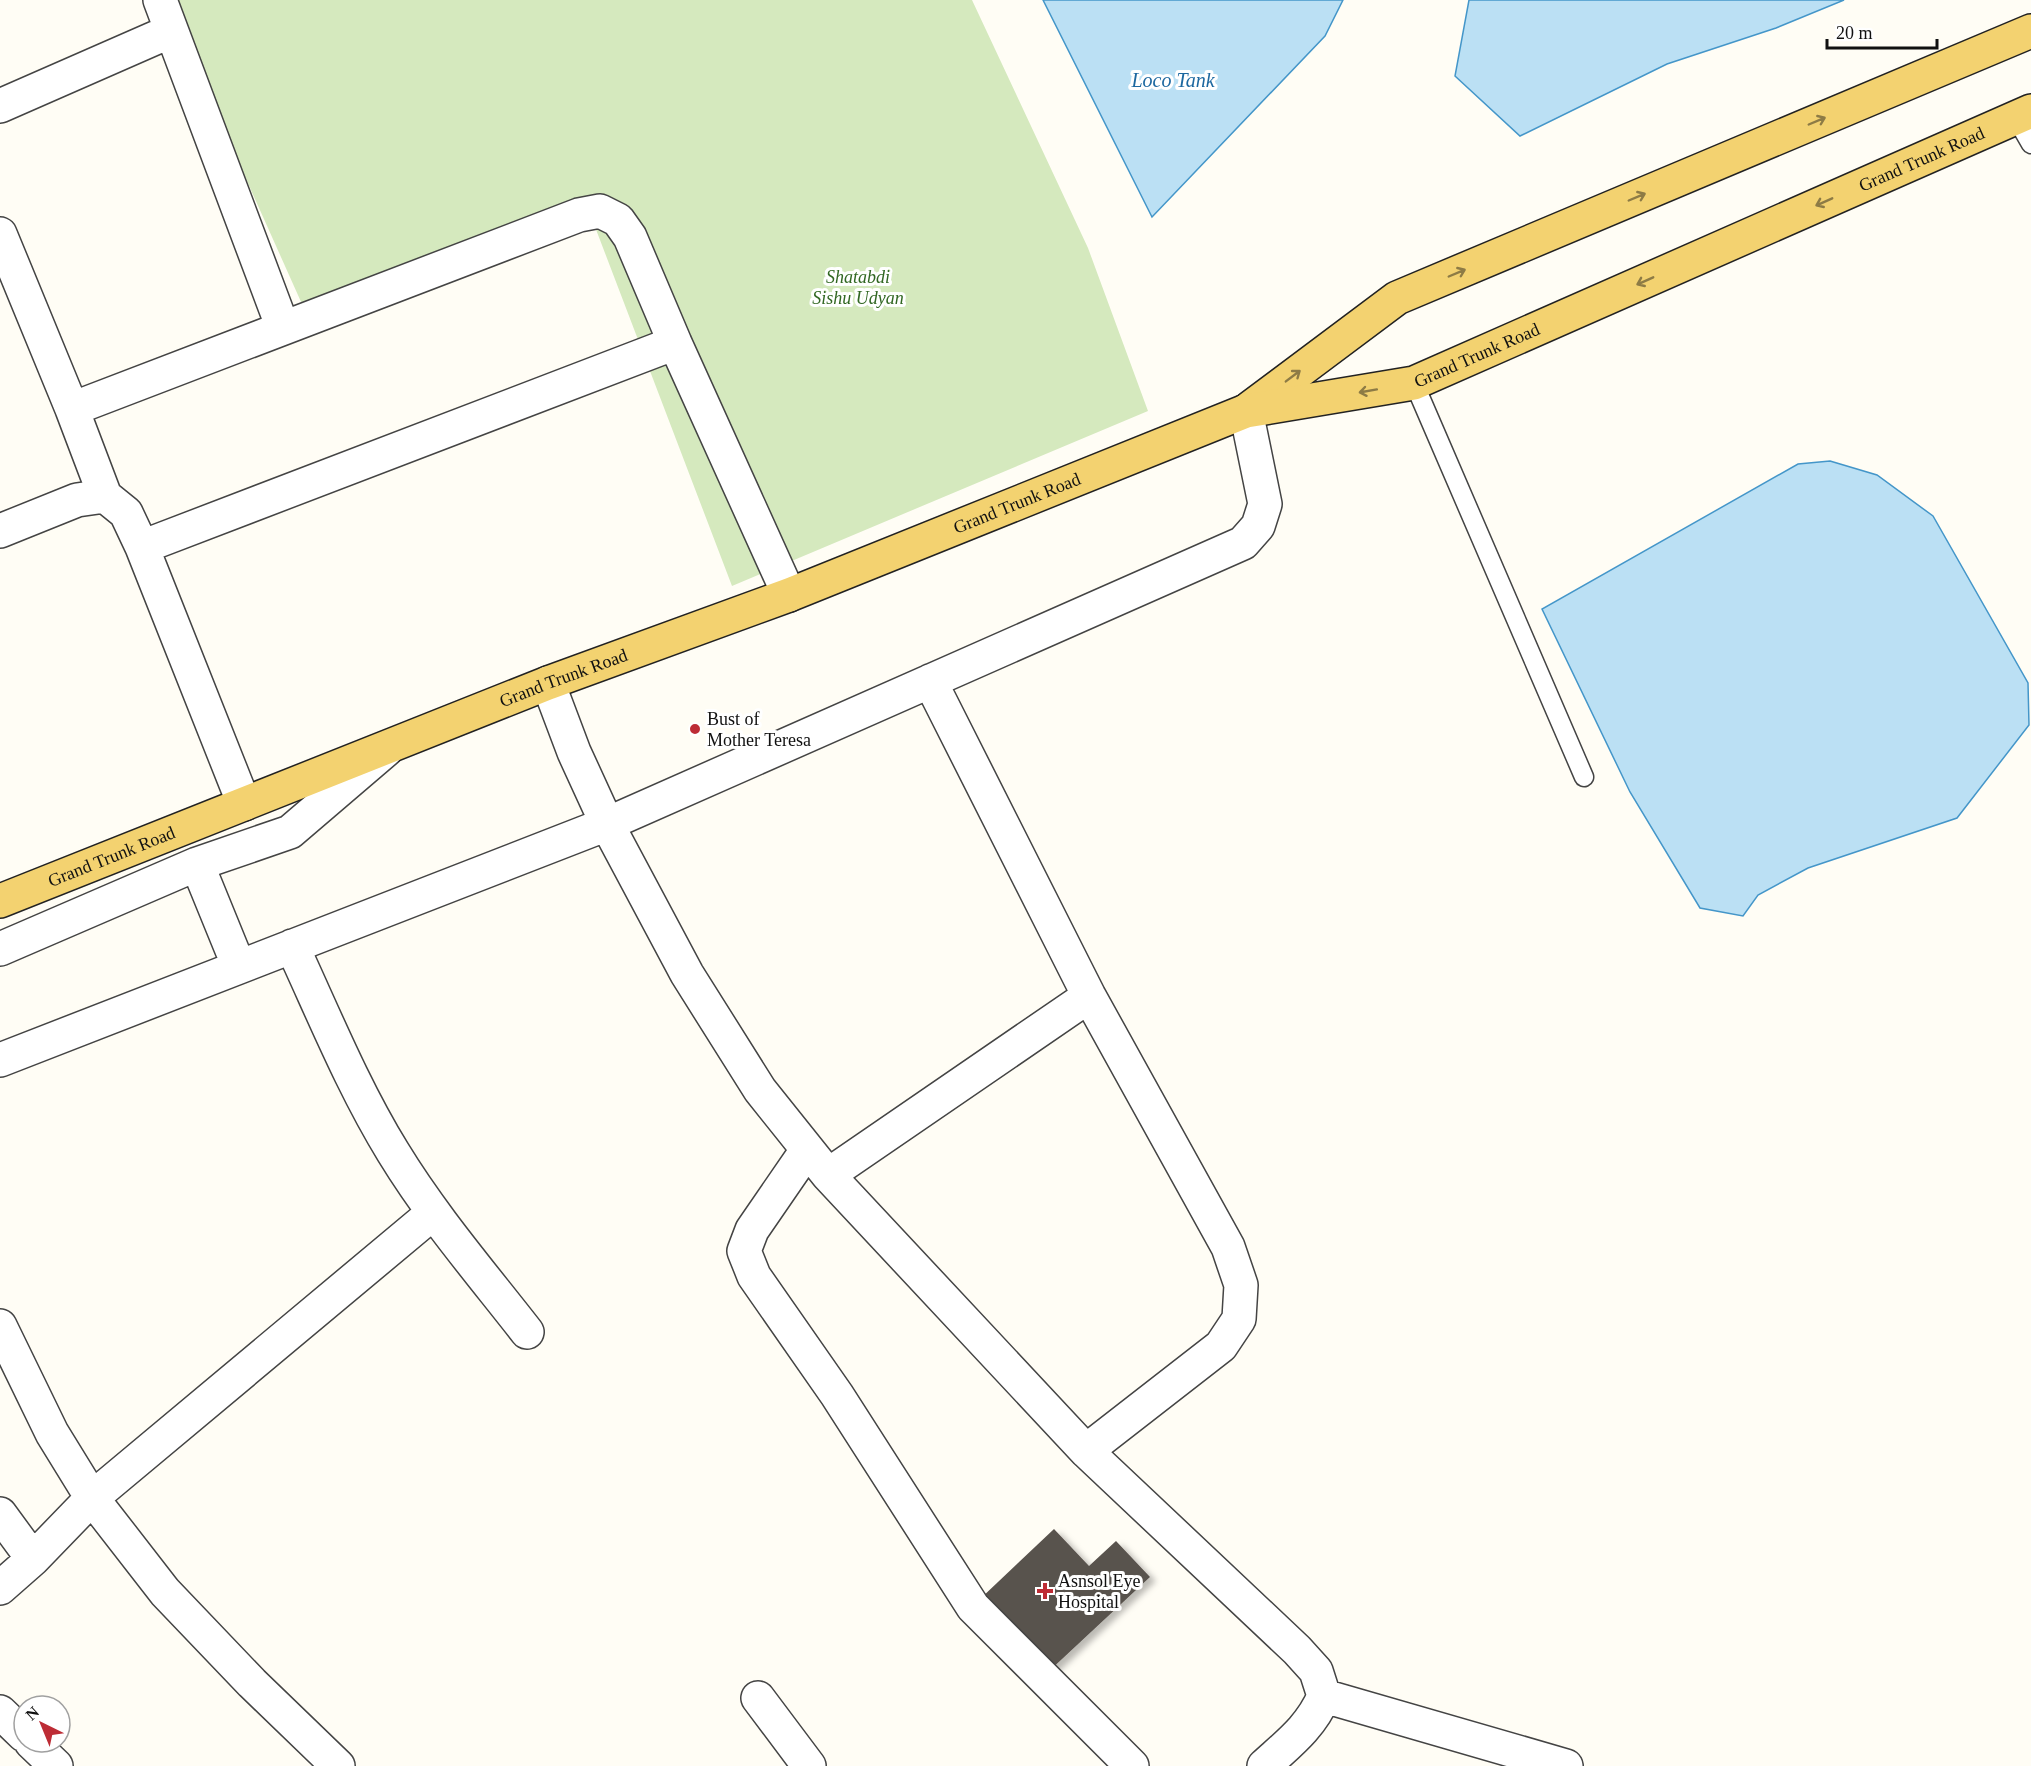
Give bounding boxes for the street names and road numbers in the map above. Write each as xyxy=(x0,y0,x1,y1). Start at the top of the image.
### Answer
street label: Grand Trunk Road xyxy=(1856,123,1987,196)
street label: Grand Trunk Road xyxy=(1411,319,1543,392)
street label: Grand Trunk Road xyxy=(951,469,1083,538)
street label: Grand Trunk Road xyxy=(497,645,630,711)
street label: Grand Trunk Road xyxy=(45,822,178,891)

